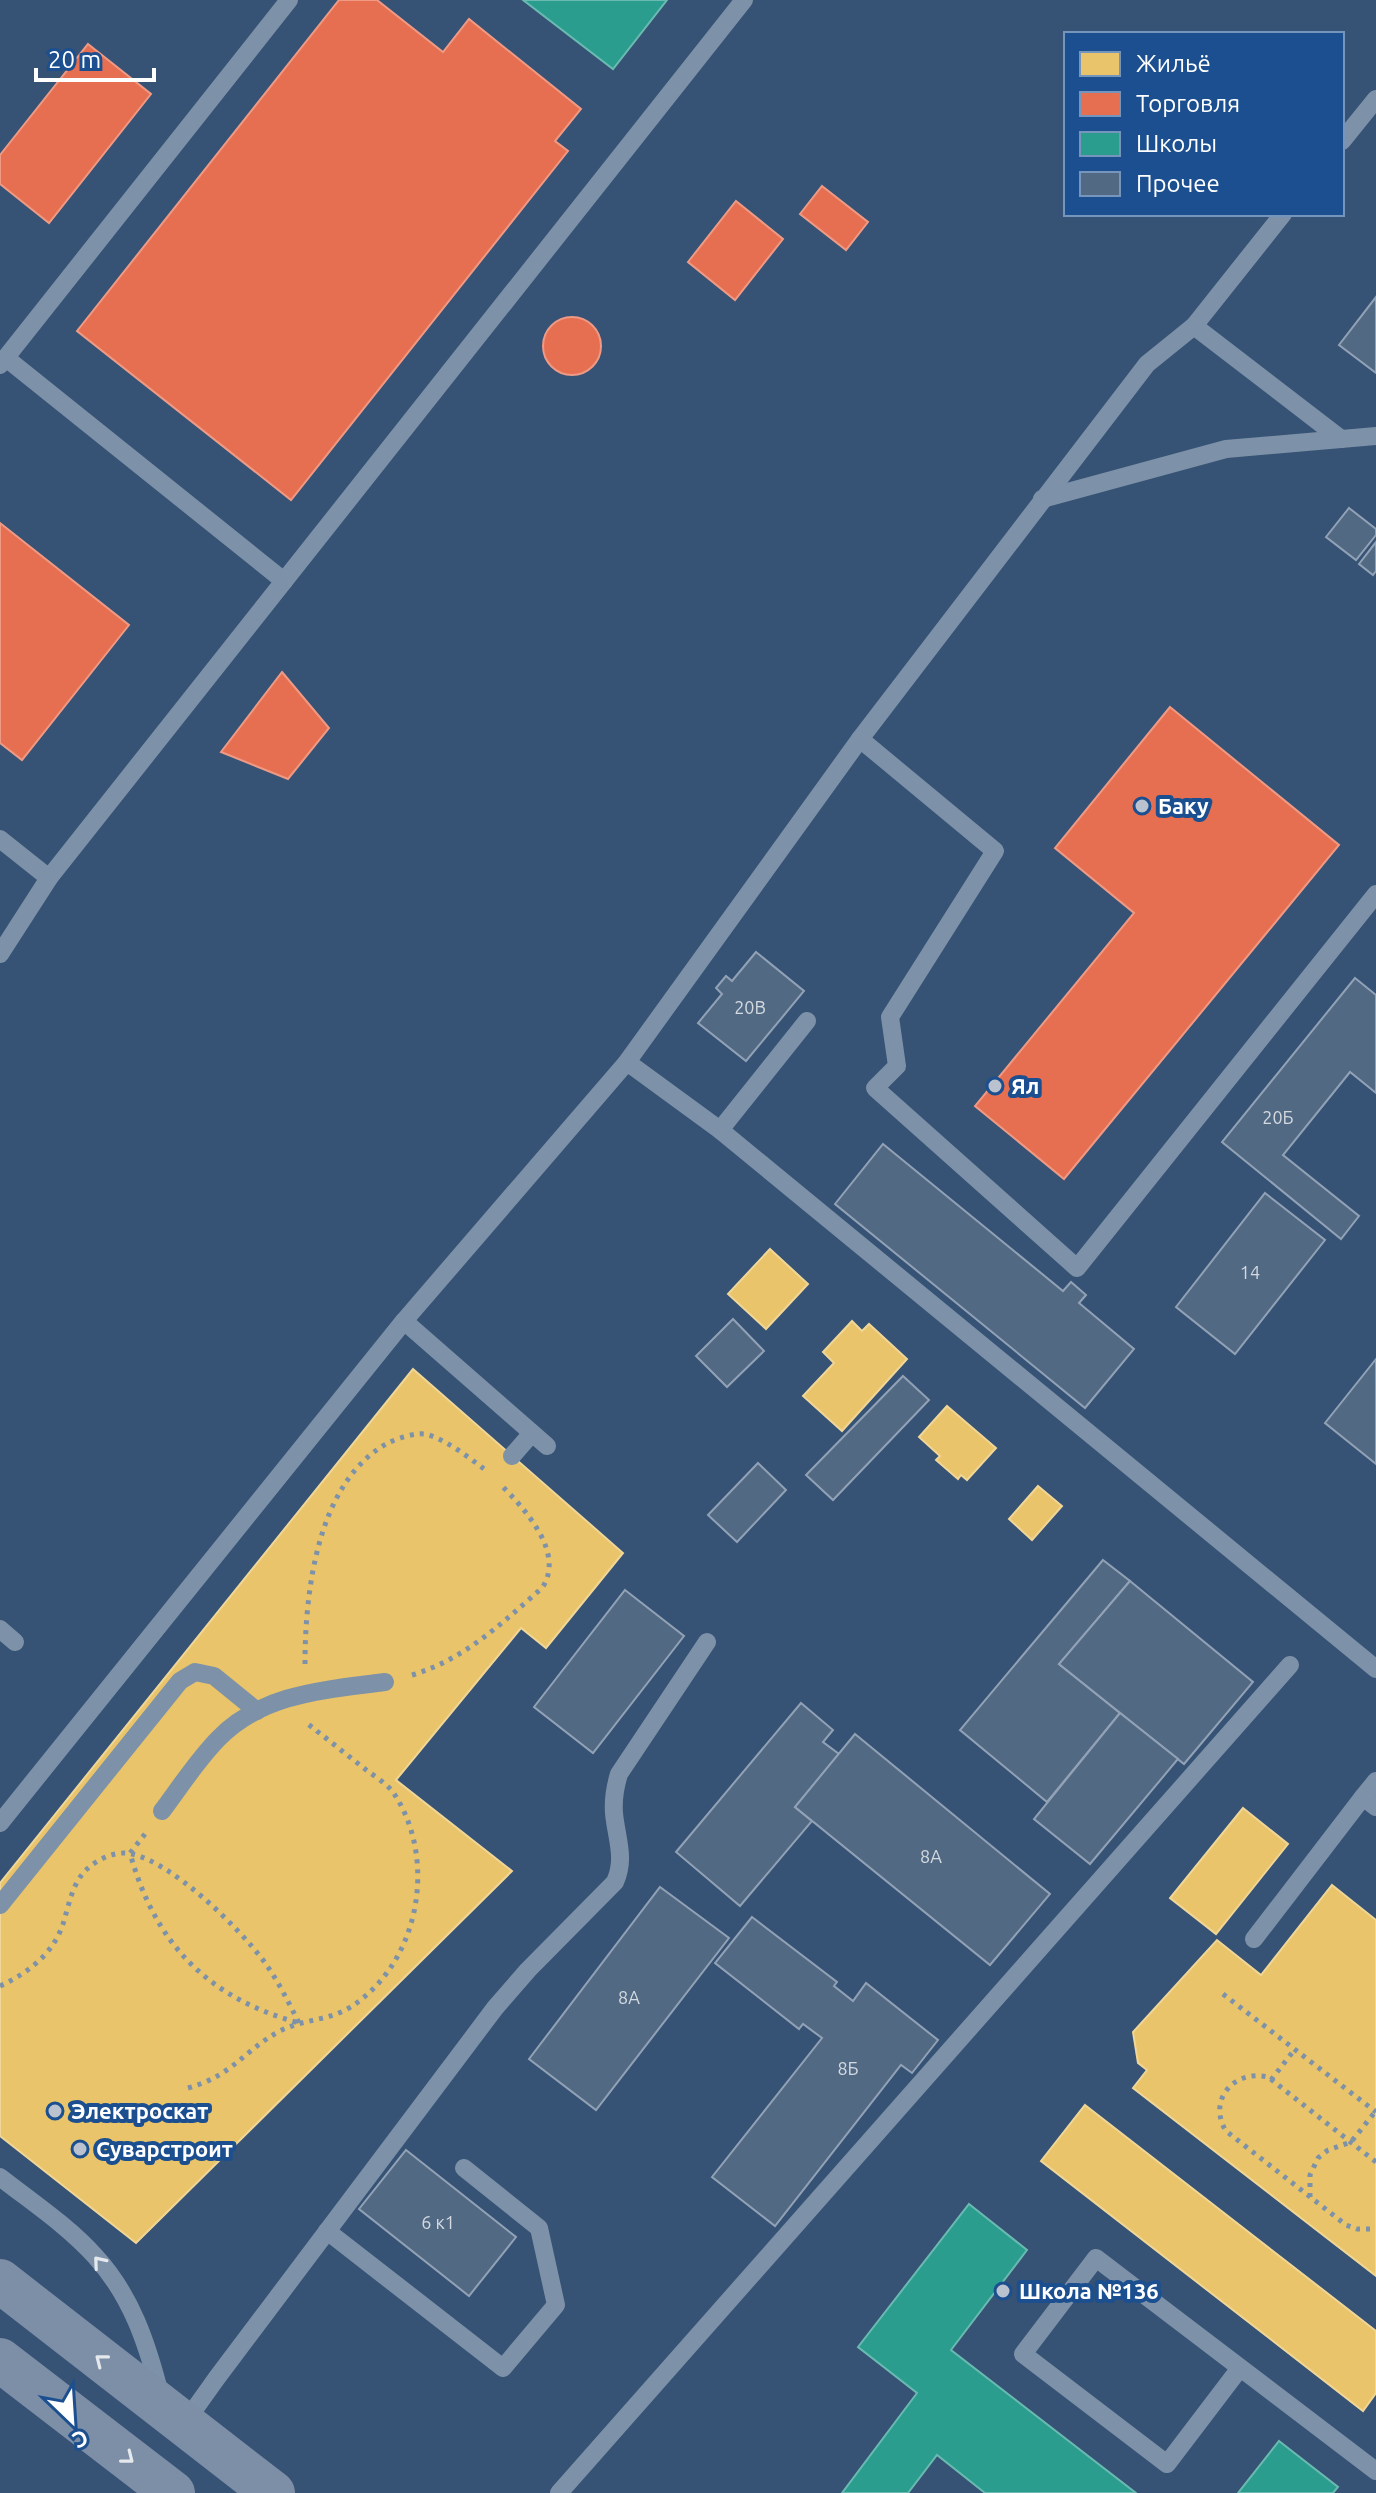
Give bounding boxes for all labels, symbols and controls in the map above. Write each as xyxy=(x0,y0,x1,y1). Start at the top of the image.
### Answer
scale bar xyxy=(36,32,154,82)
legend xyxy=(1064,32,1344,216)
text: 20 m xyxy=(48,46,101,73)
text: Жильё xyxy=(1136,50,1211,77)
text: Торговля xyxy=(1136,90,1240,117)
text: Школы xyxy=(1136,130,1217,157)
text: Прочее xyxy=(1136,170,1220,197)
place label: Баку xyxy=(1158,793,1209,818)
marker: Баку xyxy=(1133,797,1151,815)
house number: 20В xyxy=(734,997,766,1017)
place label: Ял xyxy=(1011,1073,1039,1098)
marker: Ял xyxy=(986,1077,1004,1095)
house number: 20Б xyxy=(1262,1107,1294,1127)
house number: 14 xyxy=(1240,1262,1260,1282)
house number: 8А xyxy=(920,1846,942,1866)
house number: 8А xyxy=(618,1987,640,2007)
house number: 8Б xyxy=(837,2058,859,2078)
place label: Электроскат xyxy=(71,2098,208,2123)
marker: Электроскат xyxy=(46,2102,64,2120)
place label: Суварстроит xyxy=(96,2136,233,2161)
marker: Суварстроит xyxy=(71,2140,89,2158)
house number: 6 к1 xyxy=(421,2212,455,2232)
one-way arrow xyxy=(95,2256,109,2271)
place label: Школа №136 xyxy=(1019,2278,1159,2303)
marker: Школа №136 xyxy=(994,2282,1012,2300)
one-way arrow xyxy=(95,2355,110,2369)
north arrow xyxy=(32,2381,112,2461)
text: С xyxy=(69,2425,92,2454)
one-way arrow xyxy=(120,2449,134,2463)

